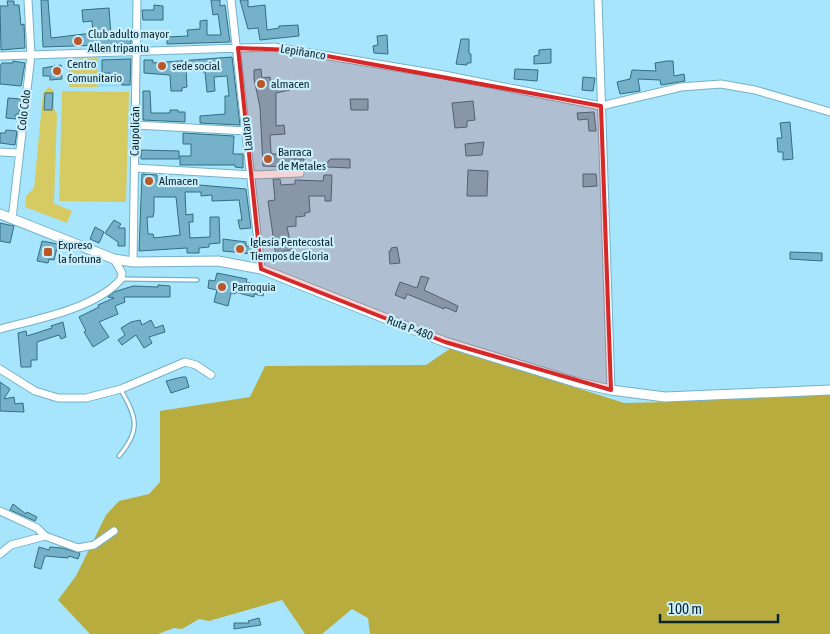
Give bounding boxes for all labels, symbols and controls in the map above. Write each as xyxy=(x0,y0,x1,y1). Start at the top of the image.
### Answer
place label: Club adulto mayor Allen tripantu xyxy=(88,27,169,55)
marker: Club adulto mayor Allen tripantu xyxy=(72,35,84,47)
street label: Lepiñanco xyxy=(279,42,327,63)
place label: Centro Comunitario xyxy=(67,57,122,85)
place label: sede social xyxy=(172,59,221,73)
marker: sede social xyxy=(156,60,168,72)
marker: Centro Comunitario xyxy=(51,65,63,77)
place label: almacen xyxy=(271,77,310,91)
marker: almacen xyxy=(255,78,267,90)
street label: Colo Colo xyxy=(15,88,33,131)
street label: Caupolicán xyxy=(128,106,142,156)
street label: Lautaro xyxy=(238,116,256,152)
place label: Barraca de Metales xyxy=(278,145,326,173)
marker: Barraca de Metales xyxy=(262,153,274,165)
place label: Almacen xyxy=(159,174,198,188)
marker: Almacen xyxy=(143,175,155,187)
place label: Iglesia Pentecostal Tiempos de Gloria xyxy=(250,235,334,263)
place label: Expreso la fortuna xyxy=(58,238,101,266)
marker: Iglesia Pentecostal Tiempos de Gloria xyxy=(234,243,246,255)
marker: Expreso la fortuna xyxy=(42,246,54,258)
place label: Parroquia xyxy=(232,280,276,294)
marker: Parroquia xyxy=(216,281,228,293)
street label: Ruta P-480 xyxy=(385,313,435,343)
scale bar xyxy=(660,592,778,624)
text: 100 m xyxy=(668,600,702,617)

